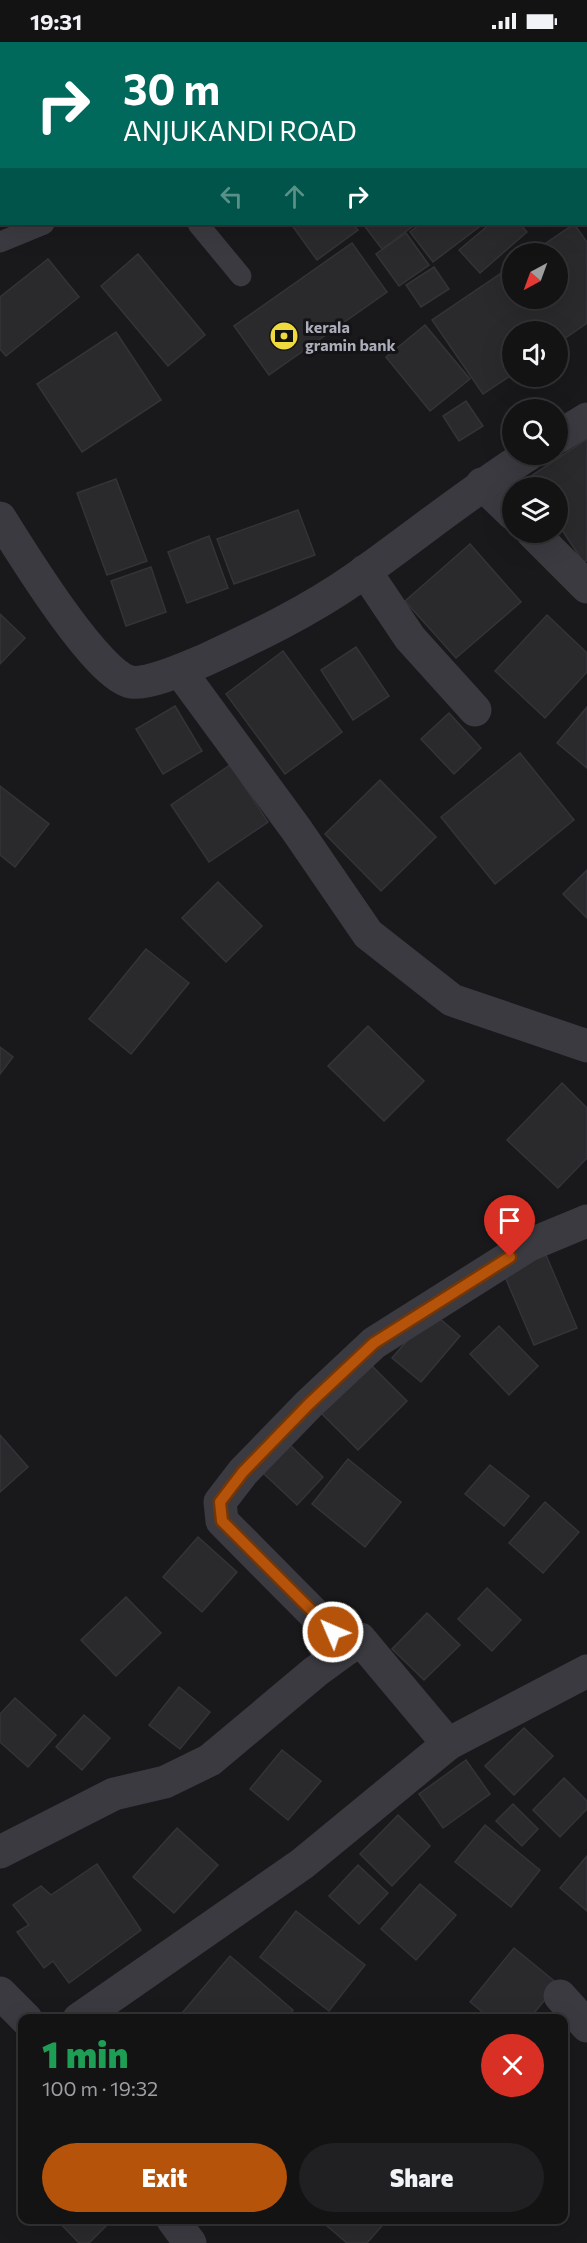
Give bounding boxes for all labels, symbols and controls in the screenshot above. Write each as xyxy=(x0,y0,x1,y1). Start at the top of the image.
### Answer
text: 19:31 xyxy=(30,8,82,35)
text: 30 m xyxy=(123,62,220,114)
icon: right xyxy=(24,66,102,144)
text: ANJUKANDI ROAD xyxy=(123,114,357,147)
icon: left xyxy=(215,180,248,213)
icon: ahead xyxy=(278,180,311,213)
icon: right xyxy=(341,180,374,213)
north arrow xyxy=(502,243,568,309)
map controls xyxy=(502,243,568,543)
place label: kerala gramin bank xyxy=(305,317,397,354)
bank icon: kerala gramin bank xyxy=(268,320,300,352)
button: sound xyxy=(502,321,568,387)
button: search xyxy=(502,399,568,465)
button: layers xyxy=(502,477,568,543)
pin xyxy=(484,1195,535,1257)
icon: arrive xyxy=(493,1204,526,1237)
position arrow xyxy=(301,1600,365,1664)
text: 1 min xyxy=(42,2031,128,2075)
button: close xyxy=(481,2034,544,2097)
text: 100 m · 19:32 xyxy=(42,2076,158,2100)
button: Exit xyxy=(42,2143,287,2212)
button: Share xyxy=(299,2143,544,2212)

